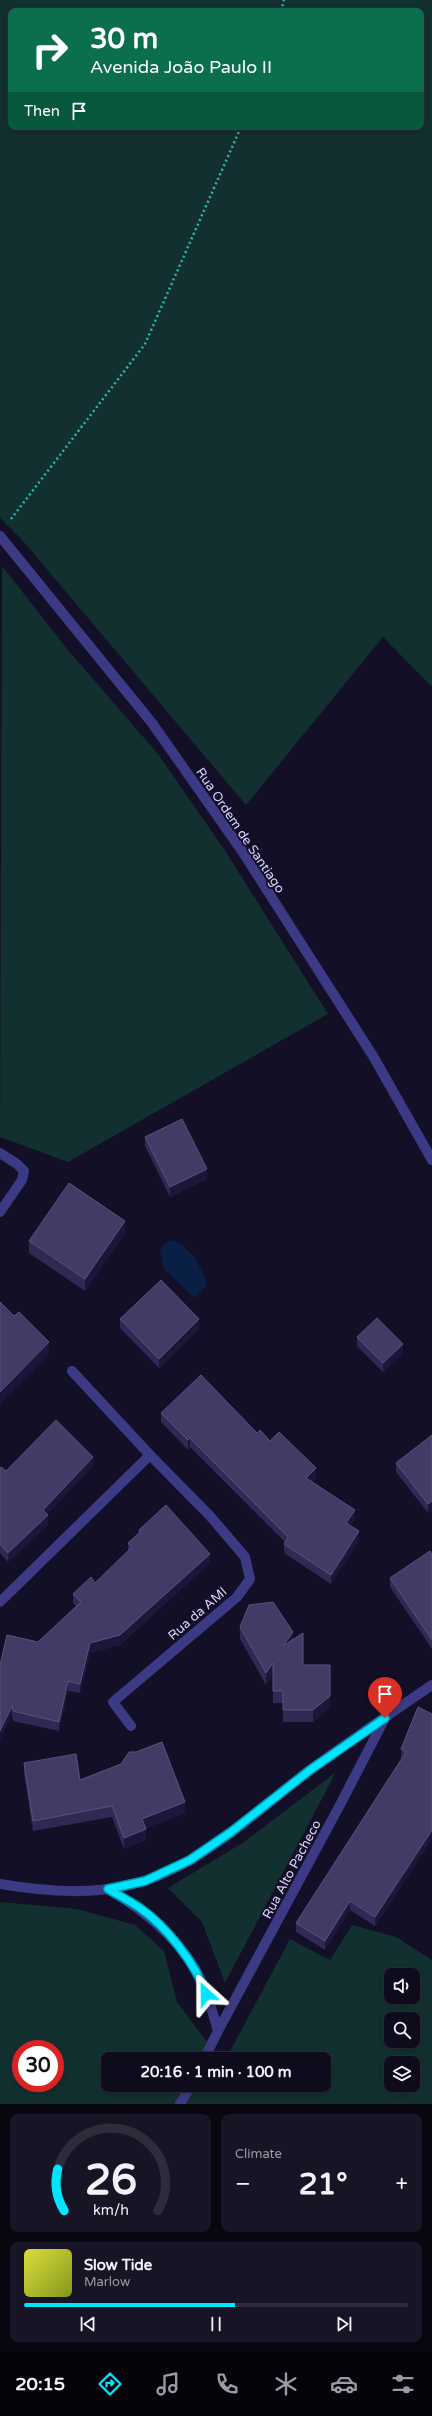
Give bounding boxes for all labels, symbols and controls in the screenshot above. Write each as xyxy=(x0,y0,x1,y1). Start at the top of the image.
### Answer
text: 30 m xyxy=(90,22,158,56)
icon: right xyxy=(24,24,76,76)
text: Avenida João Paulo II xyxy=(90,56,272,78)
icon: arrive xyxy=(68,100,90,122)
text: Then xyxy=(24,102,60,120)
street label: Rua Ordem de Santiago xyxy=(192,765,288,896)
street label: Rua da AMI xyxy=(165,1584,230,1644)
pin xyxy=(368,1677,402,1718)
icon: arrive xyxy=(374,1683,396,1705)
street label: Rua Alto Pacheco xyxy=(259,1817,325,1922)
map controls xyxy=(384,1968,420,2092)
button: sound xyxy=(384,1968,420,2004)
position arrow xyxy=(185,1973,227,2015)
button: search xyxy=(384,2012,420,2048)
speed limit sign: 30 xyxy=(12,2040,64,2092)
button: layers xyxy=(384,2056,420,2092)
text: 20:16 · 1 min · 100 m xyxy=(141,2063,291,2081)
text: Climate xyxy=(235,2146,282,2162)
text: 26 xyxy=(84,2156,137,2206)
text: 21° xyxy=(299,2166,348,2203)
text: − xyxy=(235,2171,251,2197)
text: + xyxy=(396,2171,408,2197)
text: km/h xyxy=(93,2202,128,2219)
text: Slow Tide xyxy=(84,2256,152,2274)
text: Marlow xyxy=(84,2274,130,2290)
icon: previous xyxy=(77,2313,99,2335)
icon: pause xyxy=(205,2313,227,2335)
icon: next xyxy=(333,2313,355,2335)
icon: directions xyxy=(96,2370,124,2398)
icon: music xyxy=(154,2370,182,2398)
icon: phone xyxy=(213,2370,241,2398)
icon: climate xyxy=(272,2370,300,2398)
icon: car xyxy=(330,2370,358,2398)
icon: filters xyxy=(389,2370,417,2398)
text: 20:15 xyxy=(15,2373,65,2395)

